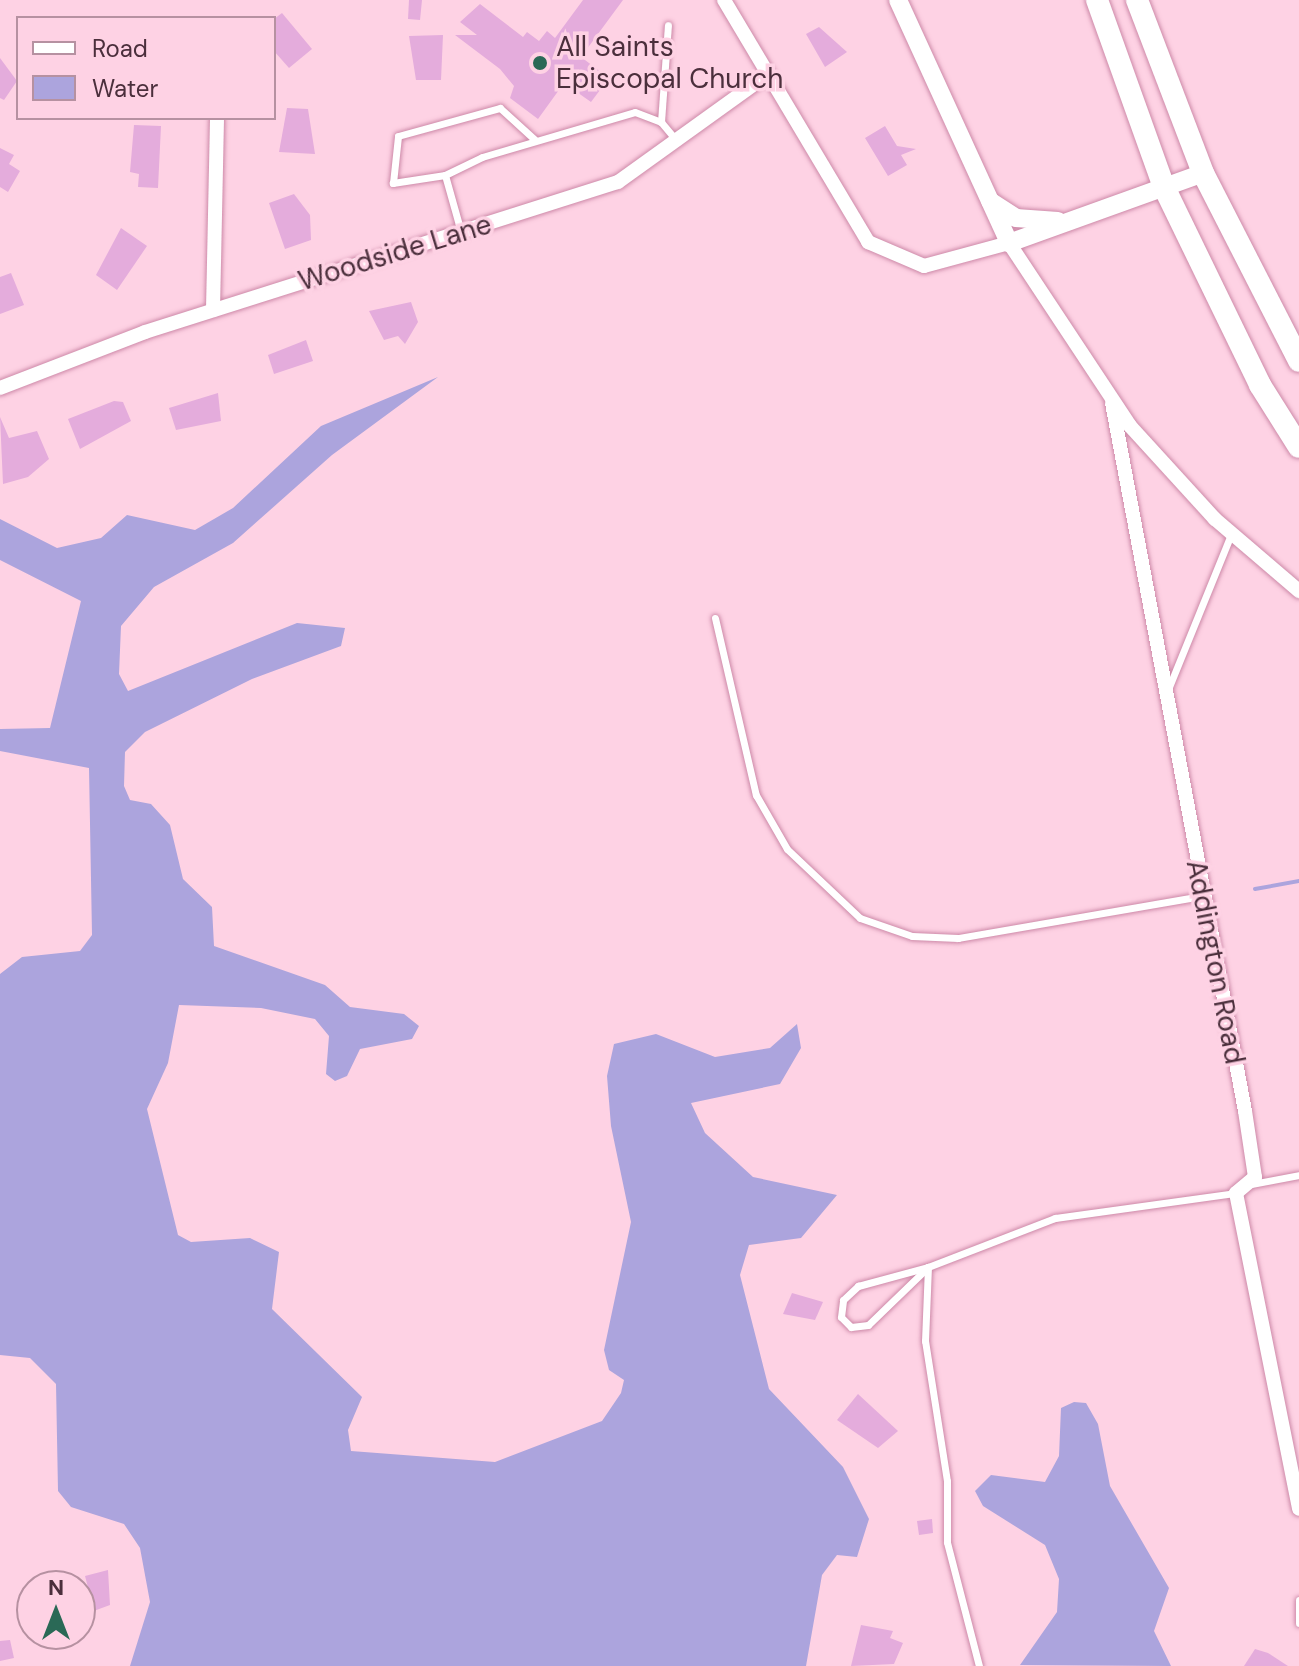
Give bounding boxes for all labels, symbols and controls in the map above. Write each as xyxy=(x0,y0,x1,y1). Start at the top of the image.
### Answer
legend xyxy=(16,16,276,120)
place label: All Saints Episcopal Church xyxy=(556,30,783,96)
text: Road xyxy=(92,33,148,64)
marker: All Saints Episcopal Church xyxy=(531,54,549,72)
text: Water xyxy=(92,73,158,104)
street label: Woodside Lane xyxy=(294,208,496,298)
street label: Addington Road xyxy=(1179,857,1251,1067)
north arrow xyxy=(16,1570,96,1650)
text: N xyxy=(48,1573,64,1602)

